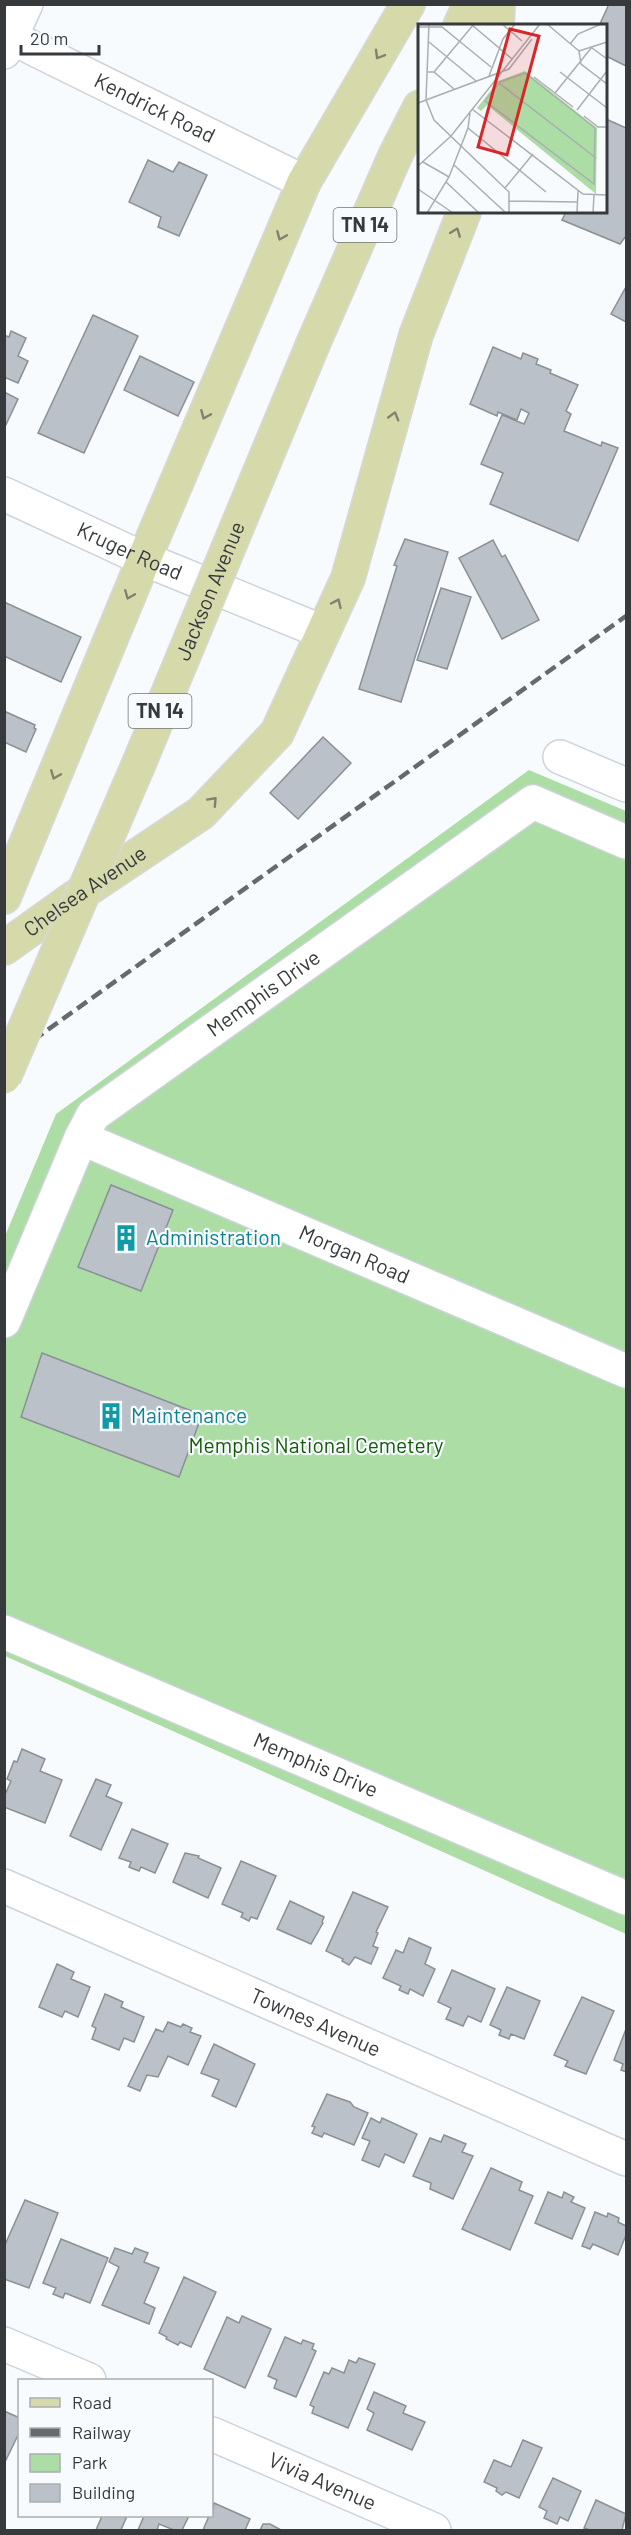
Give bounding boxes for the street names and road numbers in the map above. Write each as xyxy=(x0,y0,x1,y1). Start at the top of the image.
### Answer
street label: Kendrick Road xyxy=(91,67,220,147)
road number: TN 14 xyxy=(334,208,397,242)
street label: Kruger Road xyxy=(74,516,186,584)
street label: Jackson Avenue xyxy=(169,517,249,664)
road number: TN 14 xyxy=(128,694,192,728)
street label: Chelsea Avenue xyxy=(18,839,150,941)
street label: Memphis Drive xyxy=(201,944,324,1041)
street label: Morgan Road xyxy=(296,1219,414,1288)
street label: Memphis Drive xyxy=(250,1726,382,1802)
street label: Townes Avenue xyxy=(247,1982,385,2061)
street label: Vivia Avenue xyxy=(265,2446,380,2515)

